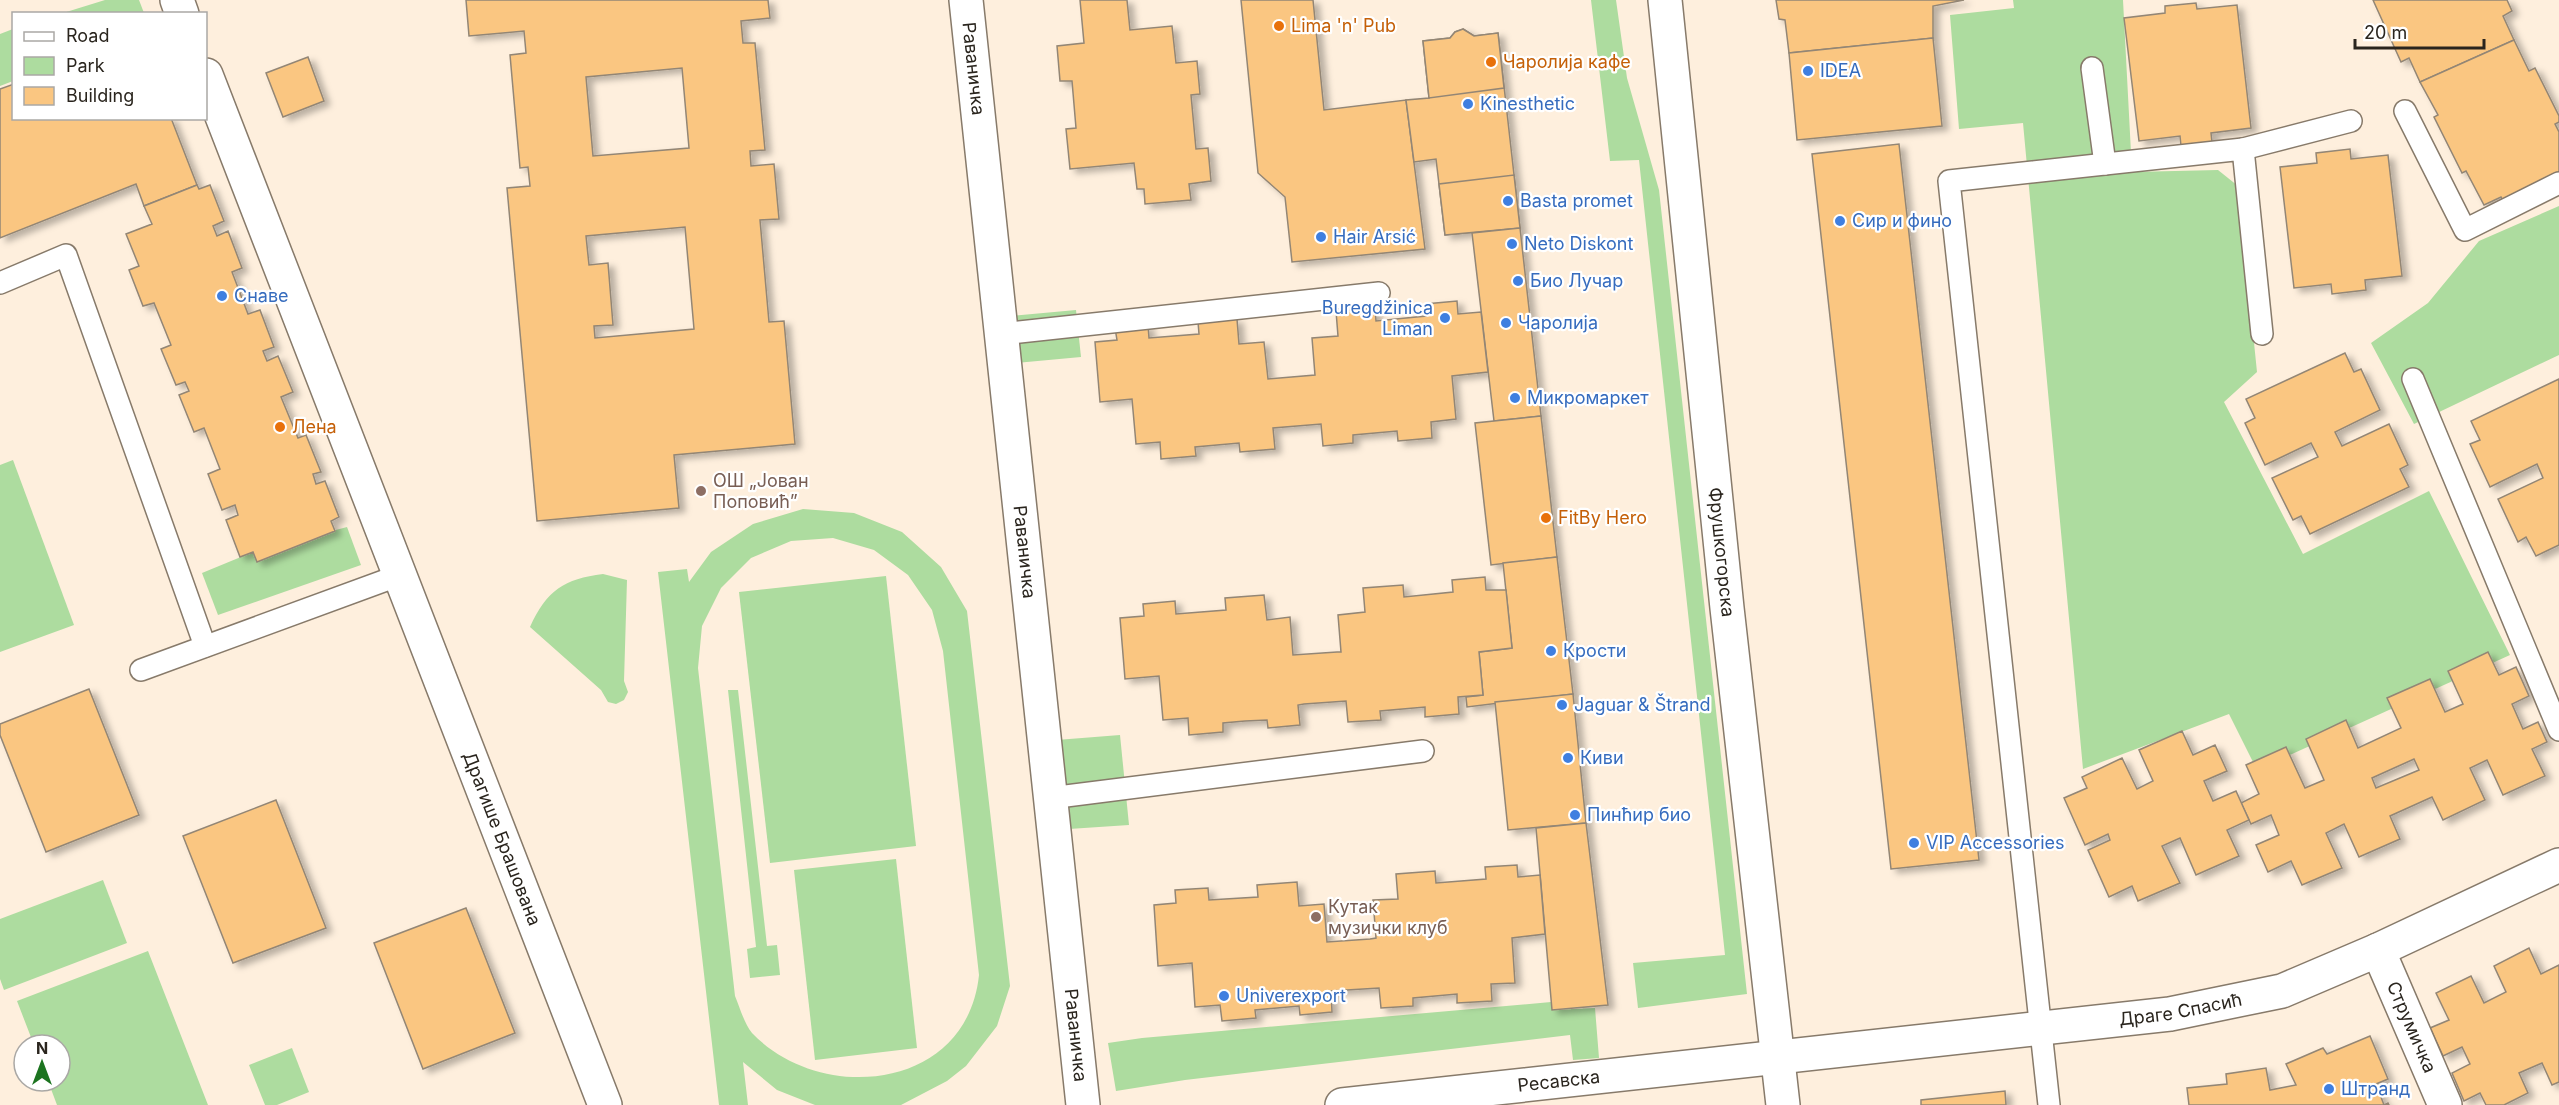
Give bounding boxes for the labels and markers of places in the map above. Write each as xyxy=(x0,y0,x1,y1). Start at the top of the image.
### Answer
place label: Lima 'n' Pub xyxy=(1291,15,1396,36)
marker: Lima 'n' Pub xyxy=(1272,19,1286,33)
place label: Чаролија кафе xyxy=(1503,51,1631,72)
marker: Чаролија кафе xyxy=(1484,55,1498,69)
place label: IDEA xyxy=(1820,60,1861,81)
marker: IDEA xyxy=(1801,64,1815,78)
place label: Kinesthetic xyxy=(1480,93,1575,114)
marker: Kinesthetic xyxy=(1461,97,1475,111)
place label: Basta promet xyxy=(1520,190,1633,211)
marker: Basta promet xyxy=(1501,194,1515,208)
place label: Сир и фино xyxy=(1852,210,1952,231)
marker: Сир и фино xyxy=(1833,214,1847,228)
place label: Hair Arsić xyxy=(1333,226,1416,247)
marker: Hair Arsić xyxy=(1314,230,1328,244)
place label: Neto Diskont xyxy=(1524,233,1633,254)
marker: Neto Diskont xyxy=(1505,237,1519,251)
place label: Био Лучар xyxy=(1530,270,1623,291)
marker: Био Лучар xyxy=(1511,274,1525,288)
place label: Снаве xyxy=(234,285,289,306)
marker: Снаве xyxy=(215,289,229,303)
place label: Buregdžinica Liman xyxy=(1322,297,1433,339)
marker: Buregdžinica Liman xyxy=(1438,311,1452,325)
place label: Чаролија xyxy=(1518,312,1598,333)
marker: Чаролија xyxy=(1499,316,1513,330)
place label: Микромаркет xyxy=(1527,387,1649,408)
marker: Микромаркет xyxy=(1508,391,1522,405)
place label: Лена xyxy=(292,416,337,437)
marker: Лена xyxy=(273,420,287,434)
place label: ОШ „Јован Поповић” xyxy=(713,470,809,512)
marker: ОШ „Јован Поповић” xyxy=(694,484,708,498)
place label: FitBy Hero xyxy=(1558,507,1647,528)
marker: FitBy Hero xyxy=(1539,511,1553,525)
place label: Крости xyxy=(1563,640,1627,661)
marker: Крости xyxy=(1544,644,1558,658)
place label: Jaguar & Štrand xyxy=(1574,693,1711,715)
marker: Jaguar & Štrand xyxy=(1555,698,1569,712)
place label: Киви xyxy=(1580,747,1624,768)
marker: Киви xyxy=(1561,751,1575,765)
place label: Пинћир био xyxy=(1587,804,1691,825)
marker: Пинћир био xyxy=(1568,808,1582,822)
place label: VIP Accessories xyxy=(1926,832,2065,853)
marker: VIP Accessories xyxy=(1907,836,1921,850)
place label: Кутак музички клуб xyxy=(1328,896,1448,938)
marker: Кутак музички клуб xyxy=(1309,910,1323,924)
place label: Univerexport xyxy=(1236,985,1346,1006)
marker: Univerexport xyxy=(1217,989,1231,1003)
place label: Штранд xyxy=(2341,1078,2410,1099)
marker: Штранд xyxy=(2322,1082,2336,1096)

